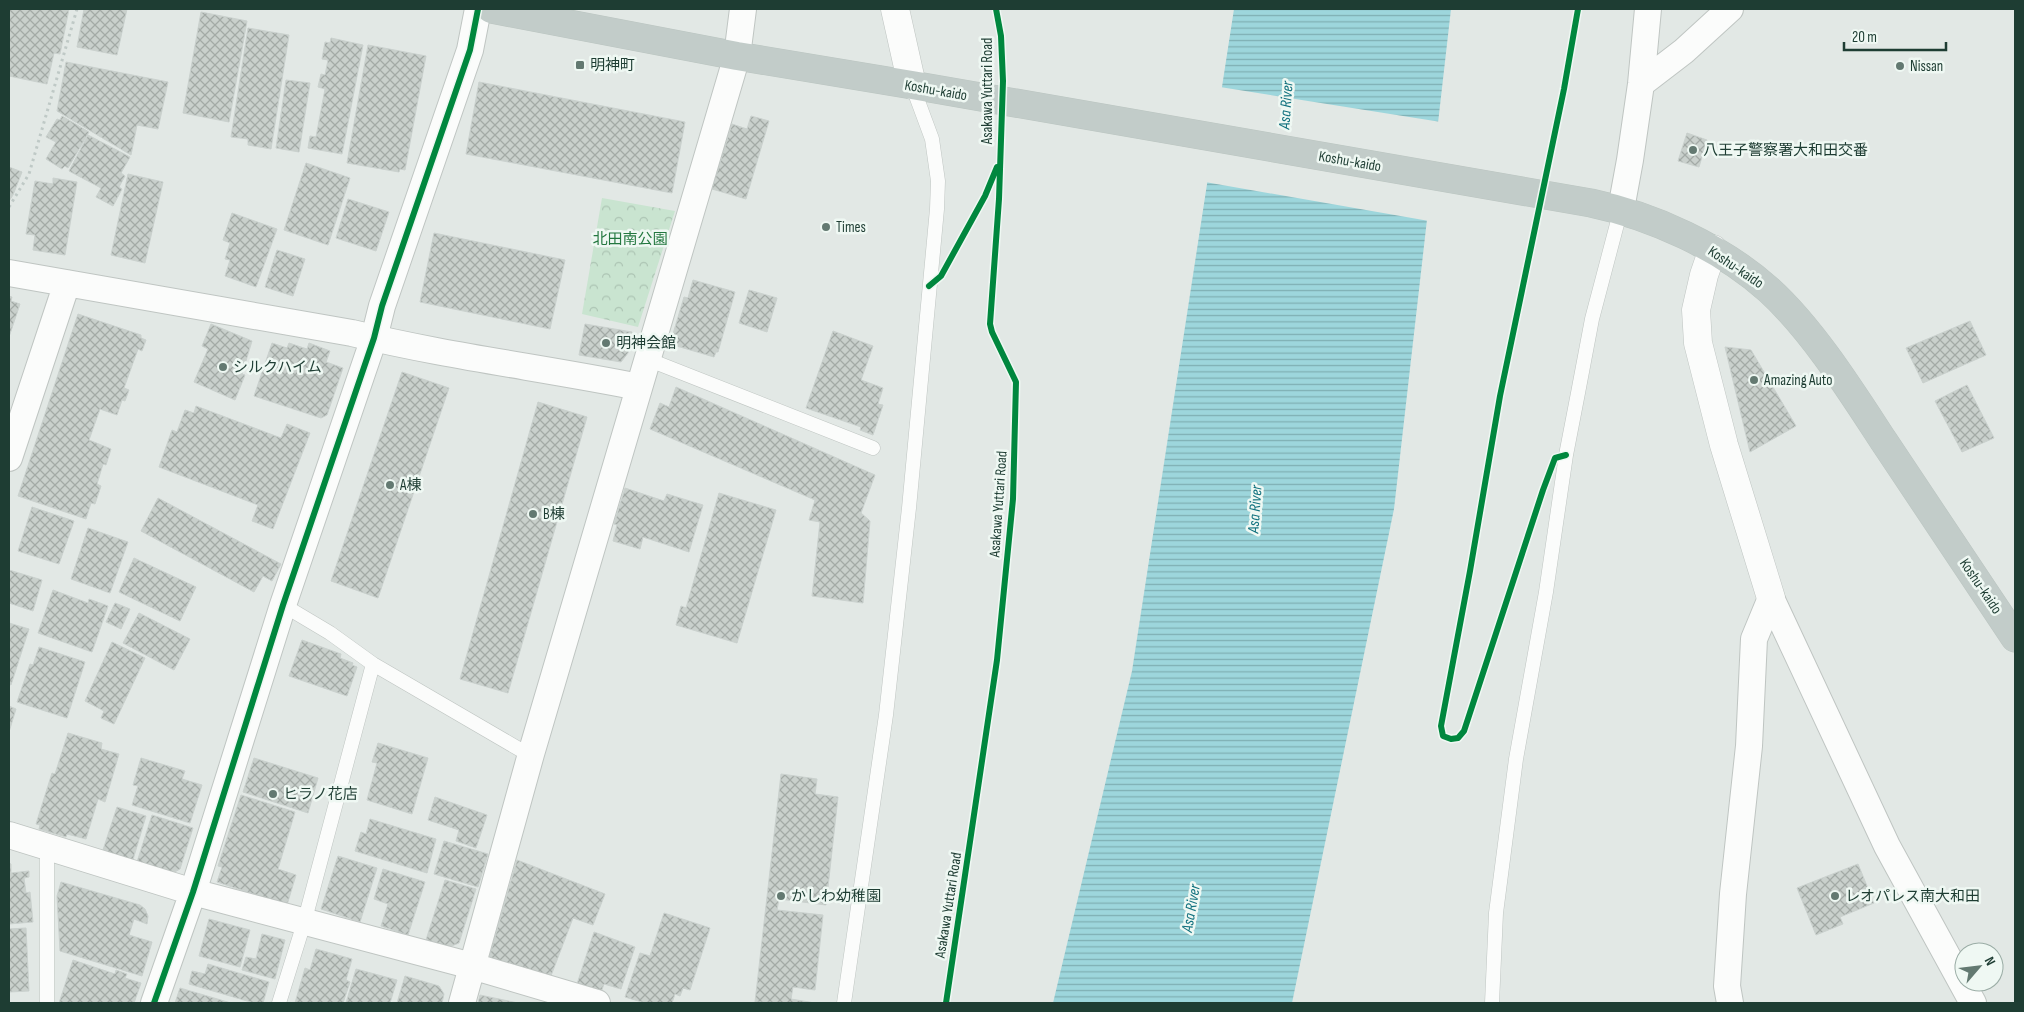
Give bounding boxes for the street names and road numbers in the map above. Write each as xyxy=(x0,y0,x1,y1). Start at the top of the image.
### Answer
street label: Asakawa Yuttari Road xyxy=(978,38,997,145)
street label: Koshu-kaido xyxy=(903,76,969,105)
street label: Koshu-kaido xyxy=(1317,147,1383,176)
street label: Koshu-kaido xyxy=(1704,242,1767,293)
street label: Asakawa Yuttari Road xyxy=(985,450,1012,559)
street label: Koshu-kaido xyxy=(1955,555,2006,618)
street label: Asakawa Yuttari Road xyxy=(931,851,966,960)

